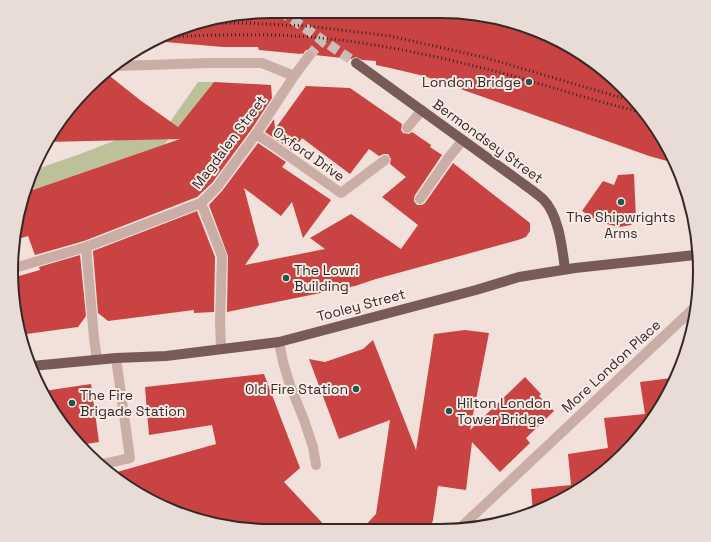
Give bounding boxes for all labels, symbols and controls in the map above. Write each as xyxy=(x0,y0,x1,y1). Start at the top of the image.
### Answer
place label: London Bridge xyxy=(422,73,521,91)
marker: London Bridge xyxy=(524,77,534,87)
street label: Magdalen Street xyxy=(188,92,270,192)
street label: Bermondsey Street xyxy=(429,95,547,187)
street label: Oxford Drive xyxy=(270,123,348,185)
marker: The Shipwrights Arms xyxy=(616,197,626,207)
place label: The Shipwrights Arms xyxy=(566,208,676,242)
place label: The Lowri Building xyxy=(294,261,359,295)
marker: The Lowri Building xyxy=(281,273,291,283)
street label: Tooley Street xyxy=(315,285,407,325)
street label: More London Place xyxy=(558,316,664,416)
place label: Old Fire Station xyxy=(245,380,348,398)
marker: Old Fire Station xyxy=(351,384,361,394)
place label: The Fire Brigade Station xyxy=(80,386,185,420)
place label: Hilton London Tower Bridge xyxy=(457,394,551,428)
marker: The Fire Brigade Station xyxy=(67,398,77,408)
marker: Hilton London Tower Bridge xyxy=(444,406,454,416)

